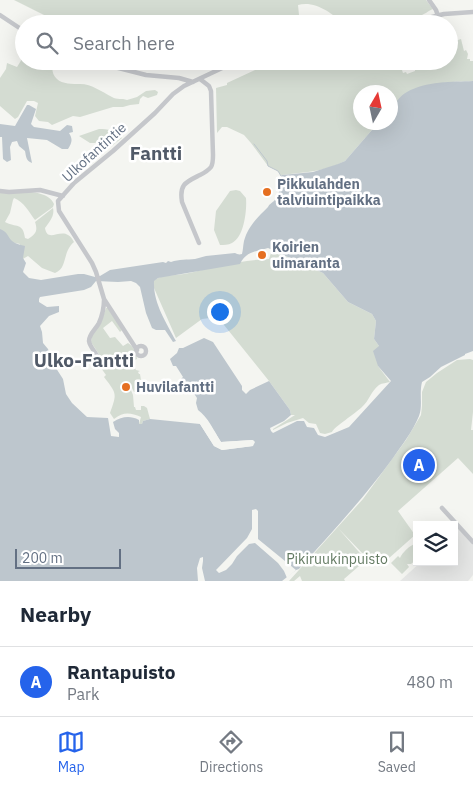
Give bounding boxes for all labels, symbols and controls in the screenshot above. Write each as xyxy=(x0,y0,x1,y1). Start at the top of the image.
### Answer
search box xyxy=(15,15,458,70)
icon: search xyxy=(33,29,61,57)
text: Search here xyxy=(73,31,175,55)
north arrow xyxy=(353,85,398,130)
street label: Ulkofantintie xyxy=(58,118,130,186)
district label: Fantti xyxy=(130,141,182,165)
place label: Pikkulahden talviuintipaikka xyxy=(277,175,381,209)
marker: Pikkulahden talviuintipaikka xyxy=(261,186,273,198)
place label: Koirien uimaranta xyxy=(272,238,340,272)
marker: Koirien uimaranta xyxy=(256,249,268,261)
your location xyxy=(207,299,233,325)
district label: Ulko-Fantti xyxy=(34,348,134,372)
place label: Huvilafantti xyxy=(136,378,214,396)
marker: Huvilafantti xyxy=(120,381,132,393)
pin: A xyxy=(403,446,435,484)
map controls xyxy=(413,521,458,566)
button: layers xyxy=(413,521,458,566)
scale bar xyxy=(15,546,121,569)
text: 200 m xyxy=(22,549,63,567)
park label: Pikiruukinpuisto xyxy=(286,550,388,568)
text: Nearby xyxy=(20,600,91,628)
text: Rantapuisto xyxy=(67,660,176,684)
text: A xyxy=(31,672,41,692)
text: 480 m xyxy=(406,672,453,692)
text: Park xyxy=(67,684,99,704)
tab: Map xyxy=(57,728,85,776)
tab: Directions xyxy=(200,728,263,776)
tab: Saved xyxy=(378,728,416,776)

